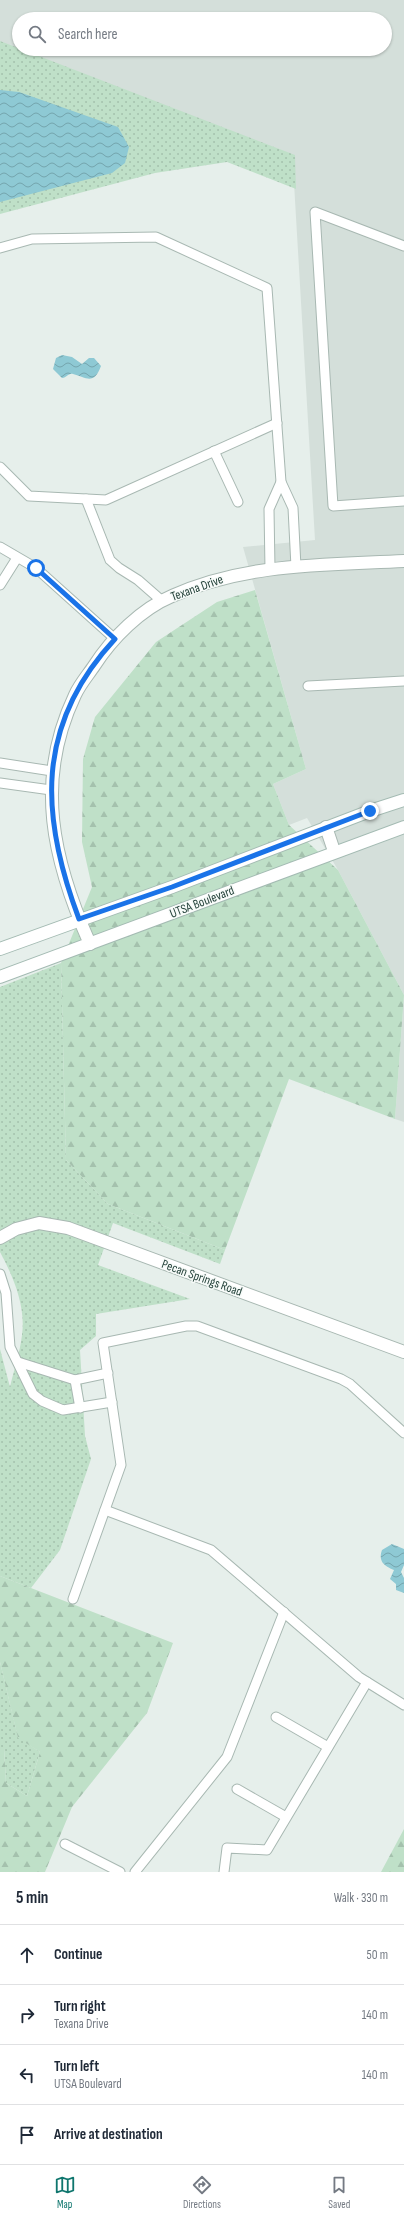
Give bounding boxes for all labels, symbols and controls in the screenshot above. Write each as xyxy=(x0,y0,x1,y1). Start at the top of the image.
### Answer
search box xyxy=(12,12,392,56)
icon: search xyxy=(26,23,48,45)
text: Search here xyxy=(58,25,118,44)
route start xyxy=(27,559,45,577)
street label: Texana Drive xyxy=(169,571,225,605)
route end xyxy=(361,802,379,820)
street label: UTSA Boulevard xyxy=(167,882,237,922)
street label: Pecan Springs Road xyxy=(160,1256,244,1300)
text: 5 min xyxy=(16,1888,48,1908)
text: Walk · 330 m xyxy=(334,1890,388,1906)
icon: ahead xyxy=(16,1944,38,1966)
text: Continue xyxy=(54,1945,103,1964)
text: 50 m xyxy=(367,1947,388,1963)
text: Turn right xyxy=(54,1997,106,2016)
icon: right xyxy=(16,2004,38,2026)
text: 140 m xyxy=(362,2007,388,2023)
text: Texana Drive xyxy=(54,2016,109,2032)
text: Turn left xyxy=(54,2057,99,2076)
icon: left xyxy=(16,2064,38,2086)
text: 140 m xyxy=(362,2067,388,2083)
text: UTSA Boulevard xyxy=(54,2076,122,2092)
icon: arrive xyxy=(16,2124,38,2146)
text: Arrive at destination xyxy=(54,2125,163,2144)
tab: Map xyxy=(54,2174,76,2211)
tab: Directions xyxy=(183,2174,221,2211)
tab: Saved xyxy=(328,2174,350,2211)

